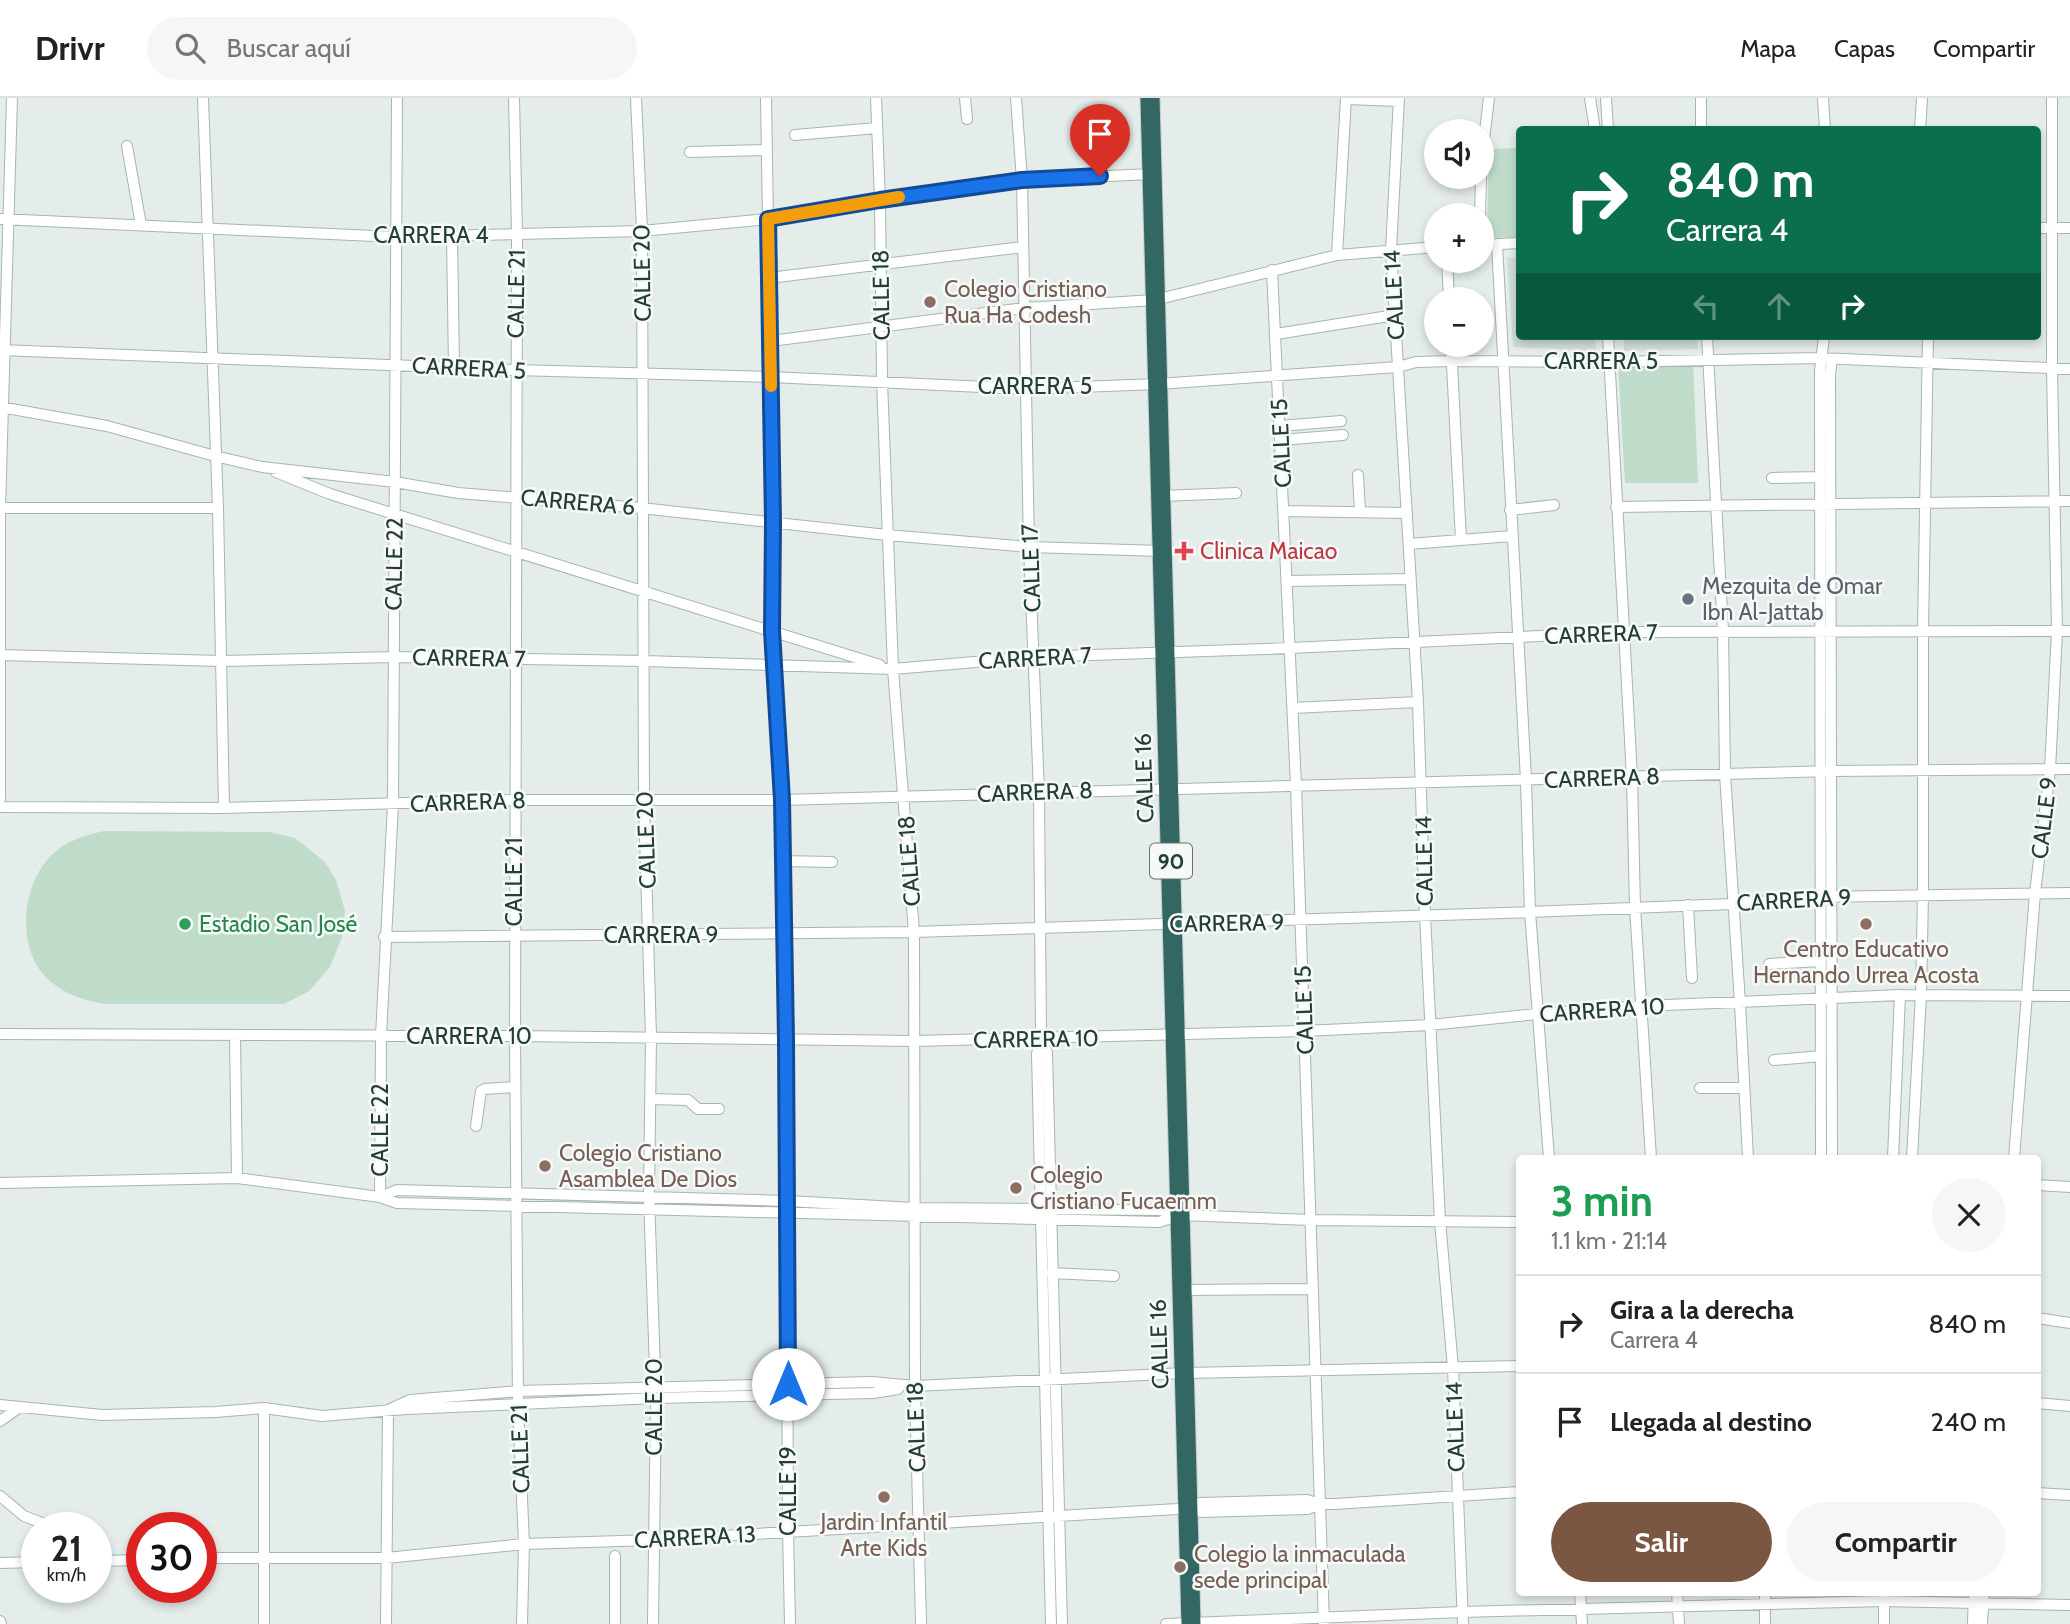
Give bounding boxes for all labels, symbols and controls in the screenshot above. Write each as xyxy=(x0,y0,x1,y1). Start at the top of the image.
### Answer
search box xyxy=(147,17,637,80)
text: Drivr xyxy=(35,28,105,68)
icon: search xyxy=(171,29,209,67)
text: Buscar aquí xyxy=(227,32,351,64)
text: Mapa xyxy=(1740,34,1796,63)
text: Capas xyxy=(1834,34,1895,63)
text: Compartir xyxy=(1933,34,2035,63)
pin xyxy=(1070,104,1130,176)
icon: arrive xyxy=(1081,115,1119,153)
map controls xyxy=(1424,119,1494,357)
button: sound xyxy=(1424,119,1494,189)
text: 840 m xyxy=(1666,150,1814,209)
icon: right xyxy=(1551,154,1642,245)
button: + xyxy=(1424,203,1494,273)
text: Carrera 4 xyxy=(1666,210,1788,249)
street label: CARRERA 4 xyxy=(373,221,489,249)
street label: CALLE 20 xyxy=(627,224,657,322)
street label: CALLE 21 xyxy=(501,249,531,339)
street label: CALLE 18 xyxy=(866,249,896,341)
street label: CALLE 14 xyxy=(1378,249,1410,341)
place label: Colegio Cristiano Rua Ha Codesh xyxy=(944,275,1107,329)
button: − xyxy=(1424,287,1494,357)
icon: left xyxy=(1687,287,1725,325)
icon: ahead xyxy=(1760,287,1798,325)
icon: right xyxy=(1833,287,1871,325)
marker: Colegio Cristiano Rua Ha Codesh xyxy=(922,294,938,310)
street label: CARRERA 5 xyxy=(1544,347,1658,375)
street label: CARRERA 5 xyxy=(411,351,527,385)
street label: CARRERA 5 xyxy=(978,372,1092,400)
street label: CALLE 15 xyxy=(1265,398,1297,488)
street label: CARRERA 6 xyxy=(519,483,637,521)
street label: CALLE 22 xyxy=(379,517,409,611)
street label: CALLE 17 xyxy=(1015,523,1047,613)
place label: Clinica Maicao xyxy=(1200,537,1337,565)
marker: Clinica Maicao xyxy=(1174,541,1194,561)
place label: Mezquita de Omar Ibn Al-Jattab xyxy=(1702,572,1883,626)
marker: Mezquita de Omar Ibn Al-Jattab xyxy=(1680,591,1696,607)
street label: CARRERA 7 xyxy=(1544,618,1659,650)
street label: CARRERA 7 xyxy=(978,641,1093,675)
street label: CARRERA 7 xyxy=(412,643,526,673)
street label: CALLE 16 xyxy=(1128,733,1160,823)
street label: CARRERA 8 xyxy=(1544,762,1660,794)
street label: CALLE 9 xyxy=(2025,775,2063,861)
street label: CARRERA 8 xyxy=(977,776,1093,808)
street label: CARRERA 8 xyxy=(410,786,526,818)
street label: CALLE 20 xyxy=(630,791,662,889)
street label: CALLE 18 xyxy=(892,815,926,907)
street label: CALLE 14 xyxy=(1409,816,1439,906)
street label: CALLE 21 xyxy=(500,838,528,926)
road number: 90 xyxy=(1150,844,1192,878)
street label: CARRERA 9 xyxy=(1736,883,1852,917)
street label: CARRERA 9 xyxy=(1169,908,1285,938)
place label: Estadio San José xyxy=(199,910,358,938)
marker: Estadio San José xyxy=(177,916,193,932)
marker: Centro Educativo Hernando Urrea Acosta xyxy=(1858,916,1874,932)
street label: CARRERA 9 xyxy=(603,921,719,949)
place label: Centro Educativo Hernando Urrea Acosta xyxy=(1753,935,1979,989)
street label: CALLE 15 xyxy=(1288,965,1320,1055)
street label: CARRERA 10 xyxy=(1538,992,1666,1028)
street label: CARRERA 10 xyxy=(406,1022,532,1050)
street label: CARRERA 10 xyxy=(973,1024,1099,1054)
street label: CALLE 22 xyxy=(366,1083,394,1177)
place label: Colegio Cristiano Asamblea De Dios xyxy=(559,1139,737,1193)
marker: Colegio Cristiano Asamblea De Dios xyxy=(537,1158,553,1174)
place label: Colegio Cristiano Fucaemm xyxy=(1030,1161,1217,1215)
text: 3 min xyxy=(1551,1175,1653,1227)
button: close xyxy=(1932,1178,2006,1252)
marker: Colegio Cristiano Fucaemm xyxy=(1008,1180,1024,1196)
text: 1.1 km · 21:14 xyxy=(1551,1227,1667,1255)
text: Gira a la derecha xyxy=(1610,1294,1794,1326)
street label: CALLE 16 xyxy=(1143,1299,1175,1389)
icon: right xyxy=(1551,1305,1589,1343)
text: 840 m xyxy=(1928,1308,2006,1340)
text: Carrera 4 xyxy=(1610,1326,1698,1354)
position arrow xyxy=(751,1347,825,1421)
street label: CALLE 20 xyxy=(640,1358,668,1456)
street label: CALLE 18 xyxy=(900,1381,932,1473)
street label: CALLE 14 xyxy=(1439,1381,1471,1473)
icon: arrive xyxy=(1551,1403,1589,1441)
street label: CALLE 21 xyxy=(504,1404,536,1494)
text: Llegada al destino xyxy=(1610,1406,1812,1438)
text: 240 m xyxy=(1931,1406,2006,1438)
street label: CALLE 19 xyxy=(774,1446,802,1536)
marker: Jardin Infantil Arte Kids xyxy=(876,1489,892,1505)
button: Salir xyxy=(1551,1502,1772,1582)
button: Compartir xyxy=(1786,1502,2006,1582)
place label: Jardin Infantil Arte Kids xyxy=(820,1508,948,1562)
speed limit sign: 30 xyxy=(126,1512,217,1603)
street label: CARRERA 13 xyxy=(633,1520,757,1554)
text: 21 xyxy=(51,1527,82,1570)
place label: Colegio la inmaculada sede principal xyxy=(1194,1540,1406,1594)
marker: Colegio la inmaculada sede principal xyxy=(1172,1559,1188,1575)
text: km/h xyxy=(47,1564,86,1586)

